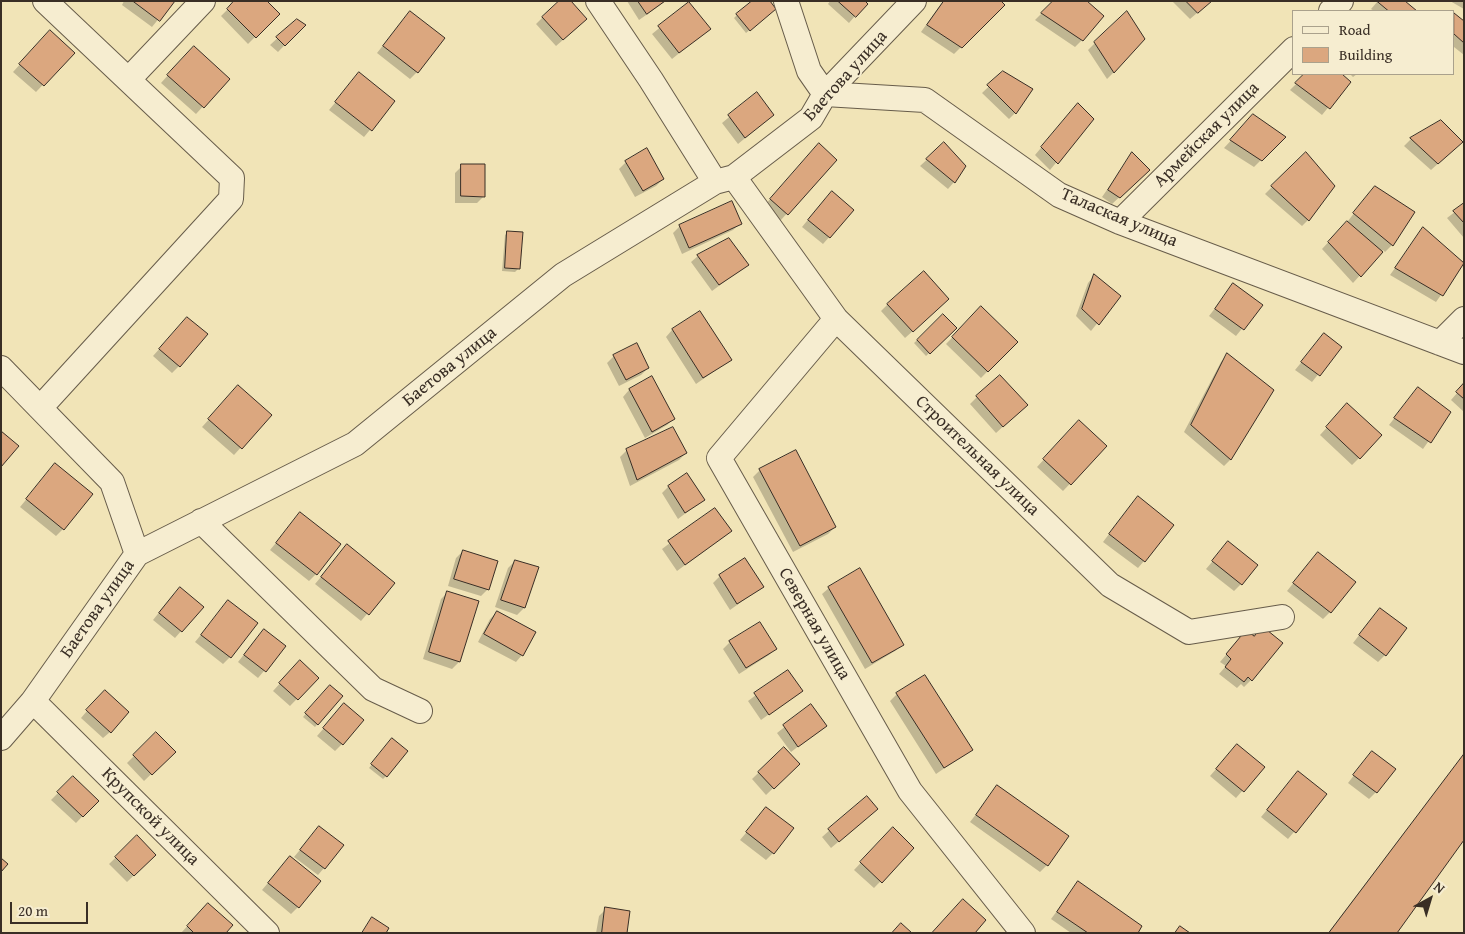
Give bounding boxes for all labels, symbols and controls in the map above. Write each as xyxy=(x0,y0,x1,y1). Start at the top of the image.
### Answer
legend xyxy=(1292,10,1455,75)
text: Road xyxy=(1339,19,1370,40)
street label: Баетова улица xyxy=(800,26,892,126)
text: Building xyxy=(1339,44,1392,65)
street label: Армейская улица xyxy=(1150,78,1264,192)
street label: Талаская улица xyxy=(1057,184,1181,252)
street label: Баетова улица xyxy=(399,322,501,412)
street label: Строительная улица xyxy=(910,391,1044,521)
street label: Баетова улица xyxy=(56,556,140,662)
street label: Северная улица xyxy=(773,564,855,684)
street label: Крупской улица xyxy=(96,763,204,871)
north arrow xyxy=(1405,874,1455,924)
text: N xyxy=(1430,877,1449,898)
scale bar xyxy=(12,892,90,924)
text: 20 m xyxy=(18,900,48,921)

